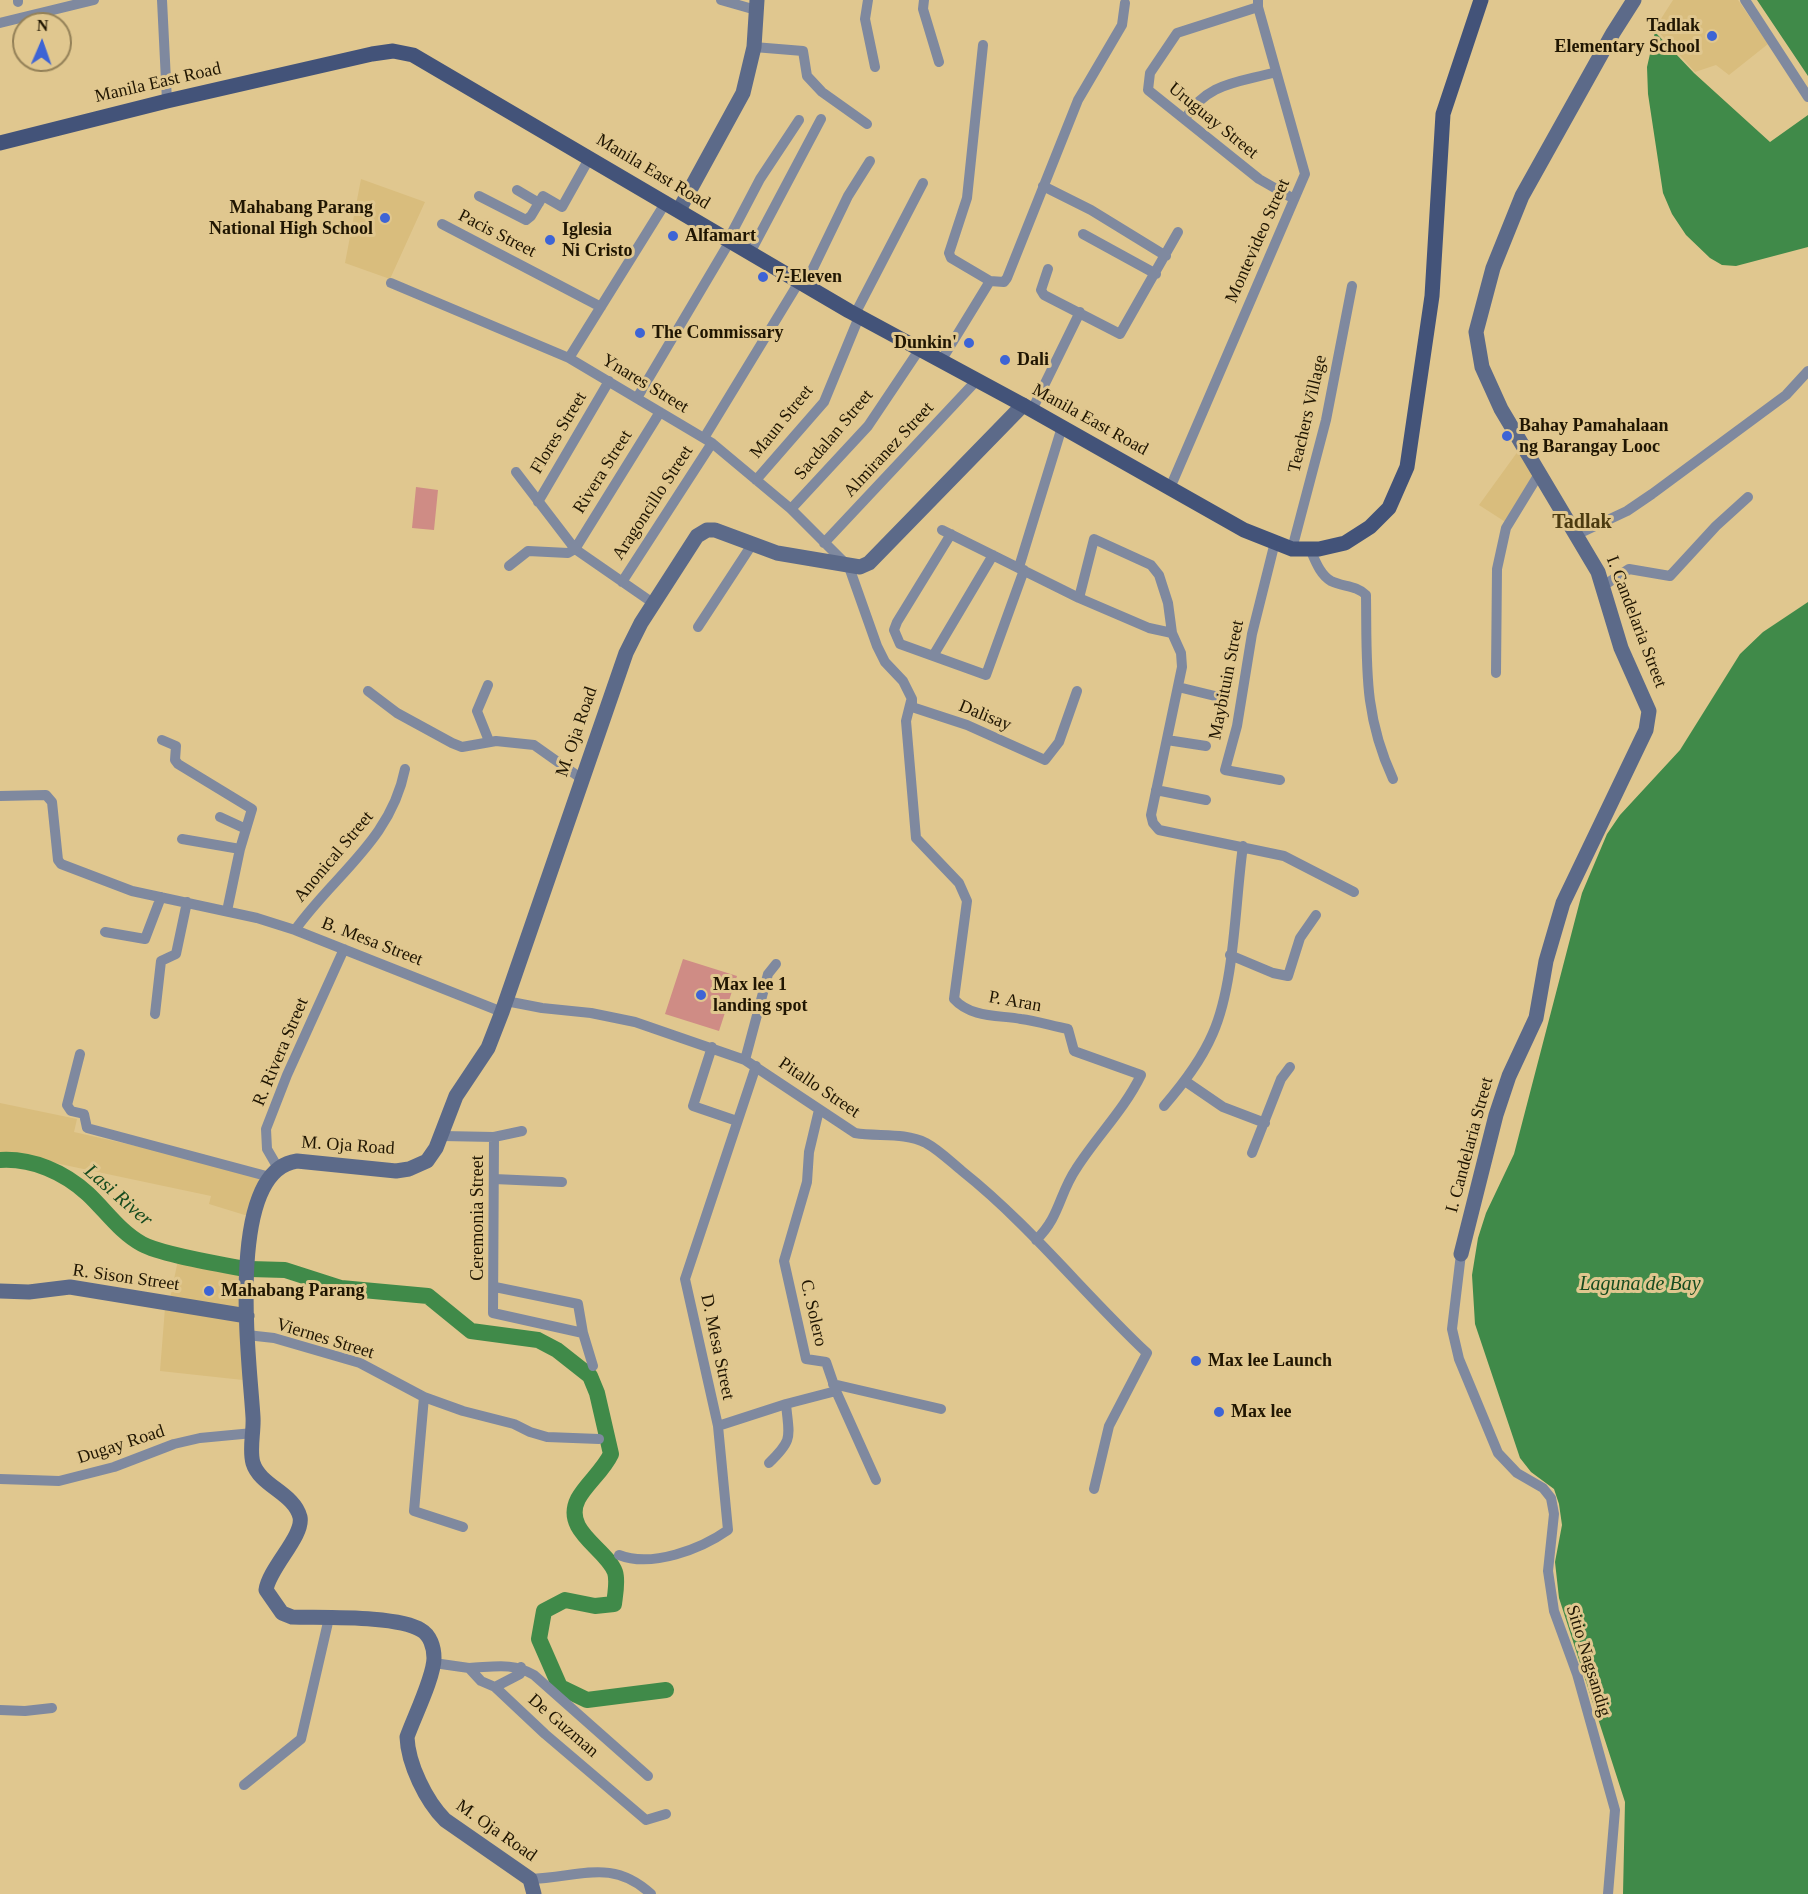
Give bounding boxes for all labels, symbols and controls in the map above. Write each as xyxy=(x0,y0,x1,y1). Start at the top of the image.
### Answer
north arrow xyxy=(12,12,72,72)
place label: Tadlak Elementary School xyxy=(1555,15,1700,57)
text: N xyxy=(37,17,49,34)
marker: Tadlak Elementary School xyxy=(1705,29,1719,43)
street label: Manila East Road xyxy=(93,58,223,108)
street label: Uruguay Street xyxy=(1164,78,1262,164)
street label: Manila East Road xyxy=(592,130,714,214)
street label: Montevideo Street xyxy=(1221,176,1295,306)
place label: Mahabang Parang National High School xyxy=(209,197,373,240)
street label: Pacis Street xyxy=(454,205,540,263)
marker: Mahabang Parang National High School xyxy=(378,211,392,225)
place label: Iglesia Ni Cristo xyxy=(562,219,632,262)
place label: Alfamart xyxy=(685,225,756,247)
marker: Alfamart xyxy=(666,229,680,243)
marker: Iglesia Ni Cristo xyxy=(543,233,557,247)
place label: 7-Eleven xyxy=(775,266,842,288)
marker: 7-Eleven xyxy=(756,270,770,284)
place label: The Commissary xyxy=(652,322,783,344)
marker: The Commissary xyxy=(633,326,647,340)
place label: Dunkin' xyxy=(894,332,957,354)
marker: Dunkin' xyxy=(962,336,976,350)
place label: Dali xyxy=(1017,349,1049,371)
street label: Ynares Street xyxy=(598,350,692,418)
marker: Dali xyxy=(998,353,1012,367)
street label: Teachers Village xyxy=(1284,353,1332,475)
street label: Manila East Road xyxy=(1028,379,1152,461)
street label: Maun Street xyxy=(746,381,818,463)
street label: Sacdalan Street xyxy=(790,385,878,485)
street label: Flores Street xyxy=(526,388,592,478)
street label: Almiranez Street xyxy=(839,398,939,502)
place label: Bahay Pamahalaan ng Barangay Looc xyxy=(1519,415,1669,458)
street label: Rivera Street xyxy=(569,426,637,518)
marker: Bahay Pamahalaan ng Barangay Looc xyxy=(1500,429,1514,443)
street label: Aragoncillo Street xyxy=(608,442,698,564)
district label: Tadlak xyxy=(1552,511,1612,535)
street label: I. Candelaria Street xyxy=(1601,553,1671,691)
street label: Maybituin Street xyxy=(1205,618,1249,742)
street label: M. Oja Road xyxy=(552,684,602,780)
street label: Dalisay xyxy=(955,696,1015,736)
street label: Anonical Street xyxy=(290,807,378,907)
street label: B. Mesa Street xyxy=(318,913,426,971)
place label: Max lee 1 landing spot xyxy=(713,974,808,1016)
street label: P. Aran xyxy=(987,987,1043,1017)
marker: Max lee 1 landing spot xyxy=(694,988,708,1002)
street label: R. Rivera Street xyxy=(248,995,314,1109)
street label: Pitallo Street xyxy=(774,1053,864,1123)
street label: I. Candelaria Street xyxy=(1442,1075,1498,1215)
street label: M. Oja Road xyxy=(301,1132,395,1160)
street label: Ceremonia Street xyxy=(467,1155,489,1281)
water label: Lasi River xyxy=(79,1160,157,1232)
street label: R. Sison Street xyxy=(71,1260,181,1296)
water label: Laguna de Bay xyxy=(1579,1273,1701,1297)
street label: C. Solero xyxy=(795,1277,831,1349)
place label: Mahabang Parang xyxy=(221,1280,365,1302)
marker: Mahabang Parang xyxy=(202,1284,216,1298)
street label: D. Mesa Street xyxy=(695,1292,739,1402)
street label: Viernes Street xyxy=(273,1314,377,1364)
place label: Max lee Launch xyxy=(1208,1350,1332,1372)
marker: Max lee Launch xyxy=(1189,1354,1203,1368)
place label: Max lee xyxy=(1231,1401,1291,1423)
marker: Max lee xyxy=(1212,1405,1226,1419)
street label: Dugay Road xyxy=(75,1421,167,1469)
street label: Sitio Nagsandig xyxy=(1561,1603,1615,1719)
street label: De Guzman xyxy=(523,1689,603,1763)
street label: M. Oja Road xyxy=(452,1795,540,1867)

